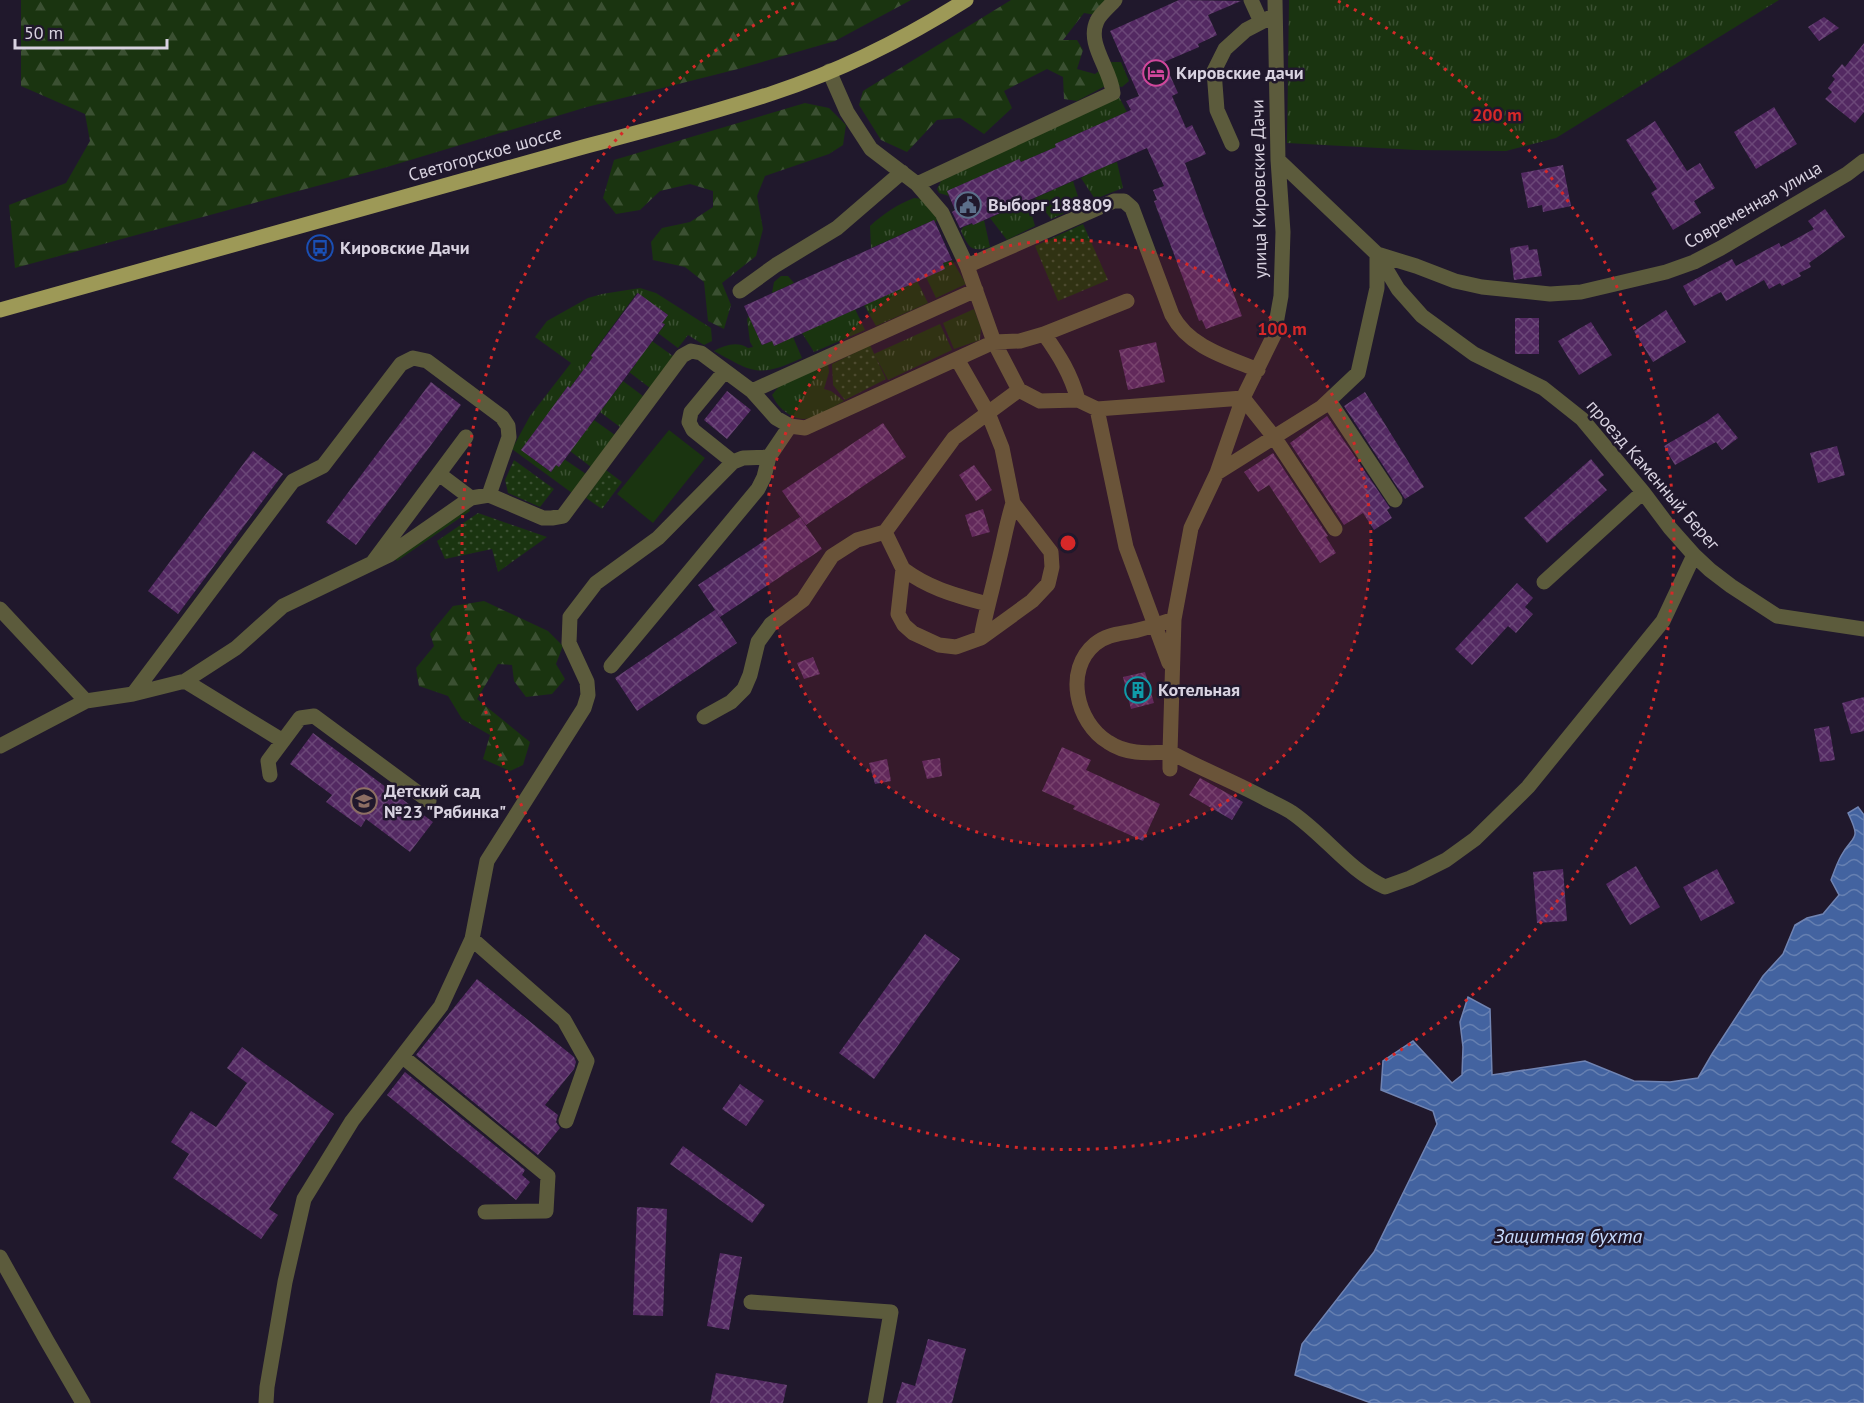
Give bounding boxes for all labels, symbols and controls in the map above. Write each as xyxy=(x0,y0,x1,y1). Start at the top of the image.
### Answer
scale bar xyxy=(15,12,166,50)
text: 50 m xyxy=(24,21,63,44)
hotel icon: Кировские дачи xyxy=(1141,58,1171,88)
place label: Кировские дачи xyxy=(1176,61,1304,84)
street label: улица Кировские Дачи xyxy=(1245,99,1272,279)
text: 200 m xyxy=(1472,103,1522,126)
street label: Светогорское шоссе xyxy=(406,121,564,186)
street label: Современная улица xyxy=(1680,156,1826,253)
public building icon: Выборг 188809 xyxy=(953,190,983,220)
place label: Выборг 188809 xyxy=(988,193,1112,216)
bus stop icon: Кировские Дачи xyxy=(305,233,335,263)
place label: Кировские Дачи xyxy=(340,236,470,259)
text: 100 m xyxy=(1257,317,1307,340)
street label: проезд Каменный Берег xyxy=(1582,395,1725,555)
centre of rings xyxy=(1058,533,1078,553)
building icon: Котельная xyxy=(1123,675,1153,705)
place label: Котельная xyxy=(1158,678,1240,701)
place label: Детский сад №23 "Рябинка" xyxy=(384,779,506,823)
school or university icon: Детский сад №23 "Рябинка" xyxy=(349,786,379,816)
water label: Защитная бухта xyxy=(1494,1223,1642,1249)

